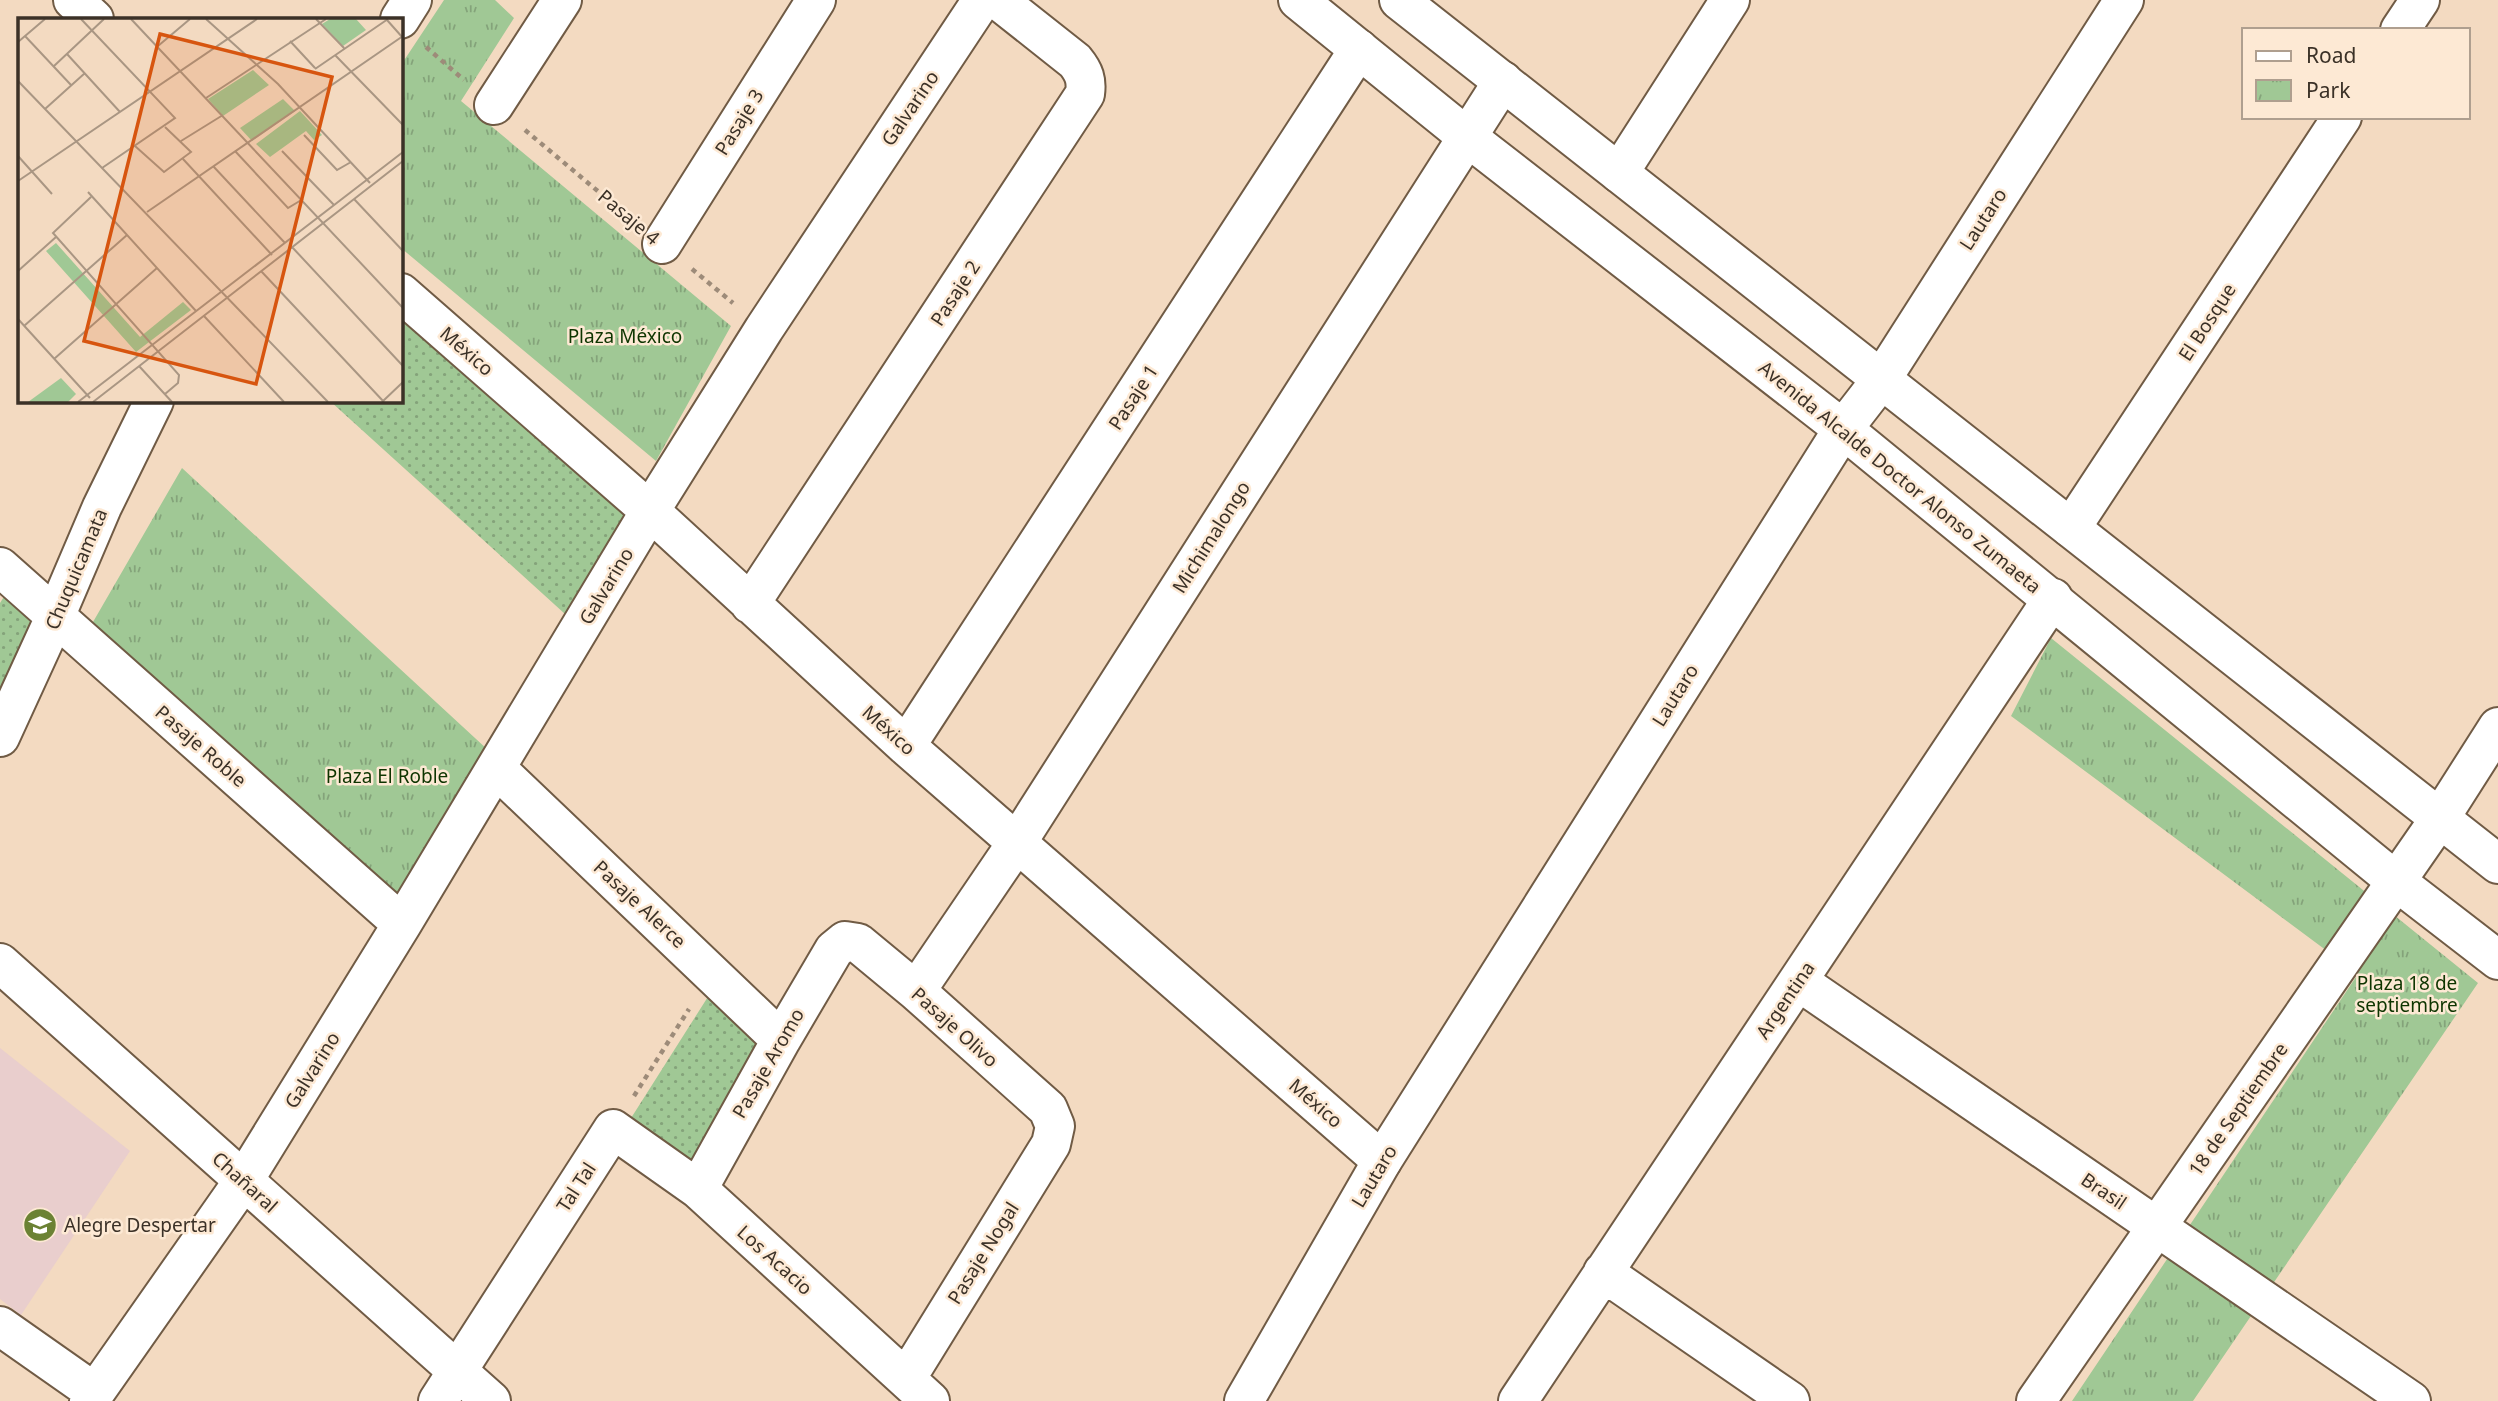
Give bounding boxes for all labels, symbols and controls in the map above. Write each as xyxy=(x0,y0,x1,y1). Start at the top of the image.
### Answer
inset map xyxy=(18,18,402,402)
legend xyxy=(2242,28,2470,119)
text: Road xyxy=(2306,41,2356,69)
street label: Galvarino xyxy=(875,65,945,151)
text: Park xyxy=(2306,76,2351,104)
street label: Pasaje 3 xyxy=(709,84,769,160)
street label: Pasaje 4 xyxy=(593,183,666,251)
street label: Lautaro xyxy=(1953,183,2013,255)
street label: Pasaje 2 xyxy=(924,255,986,331)
street label: El Bosque xyxy=(2172,278,2242,366)
street label: México xyxy=(435,320,499,382)
park label: Plaza México xyxy=(568,323,682,349)
street label: Avenida Alcalde Doctor Alonso Zumaeta xyxy=(1753,355,2047,599)
street label: Pasaje 1 xyxy=(1102,359,1164,435)
street label: Michimalongo xyxy=(1166,476,1256,598)
street label: Chuquicamata xyxy=(39,504,113,634)
street label: Galvarino xyxy=(573,543,639,629)
street label: Lautaro xyxy=(1646,659,1704,731)
street label: Pasaje Roble xyxy=(150,699,252,793)
street label: México xyxy=(857,699,921,761)
park label: Plaza El Roble xyxy=(326,763,448,789)
street label: Pasaje Alerce xyxy=(588,854,692,954)
street label: Argentina xyxy=(1750,956,1820,1044)
park label: Plaza 18 de septiembre xyxy=(2356,970,2458,1018)
street label: Pasaje Olivo xyxy=(906,981,1004,1073)
street label: Pasaje Aromo xyxy=(726,1003,810,1123)
street label: Galvarino xyxy=(278,1027,346,1113)
street label: 18 de Septiembre xyxy=(2182,1037,2294,1181)
street label: México xyxy=(1284,1072,1348,1134)
street label: Lautaro xyxy=(1345,1140,1403,1212)
street label: Chañaral xyxy=(207,1146,283,1218)
street label: Tal Tal xyxy=(550,1157,602,1217)
street label: Brasil xyxy=(2076,1166,2132,1216)
street label: Pasaje Nogal xyxy=(941,1197,1025,1309)
school or university icon: Alegre Despertar xyxy=(21,1206,59,1244)
place label: Alegre Despertar xyxy=(64,1212,216,1238)
street label: Los Acacio xyxy=(732,1219,818,1301)

